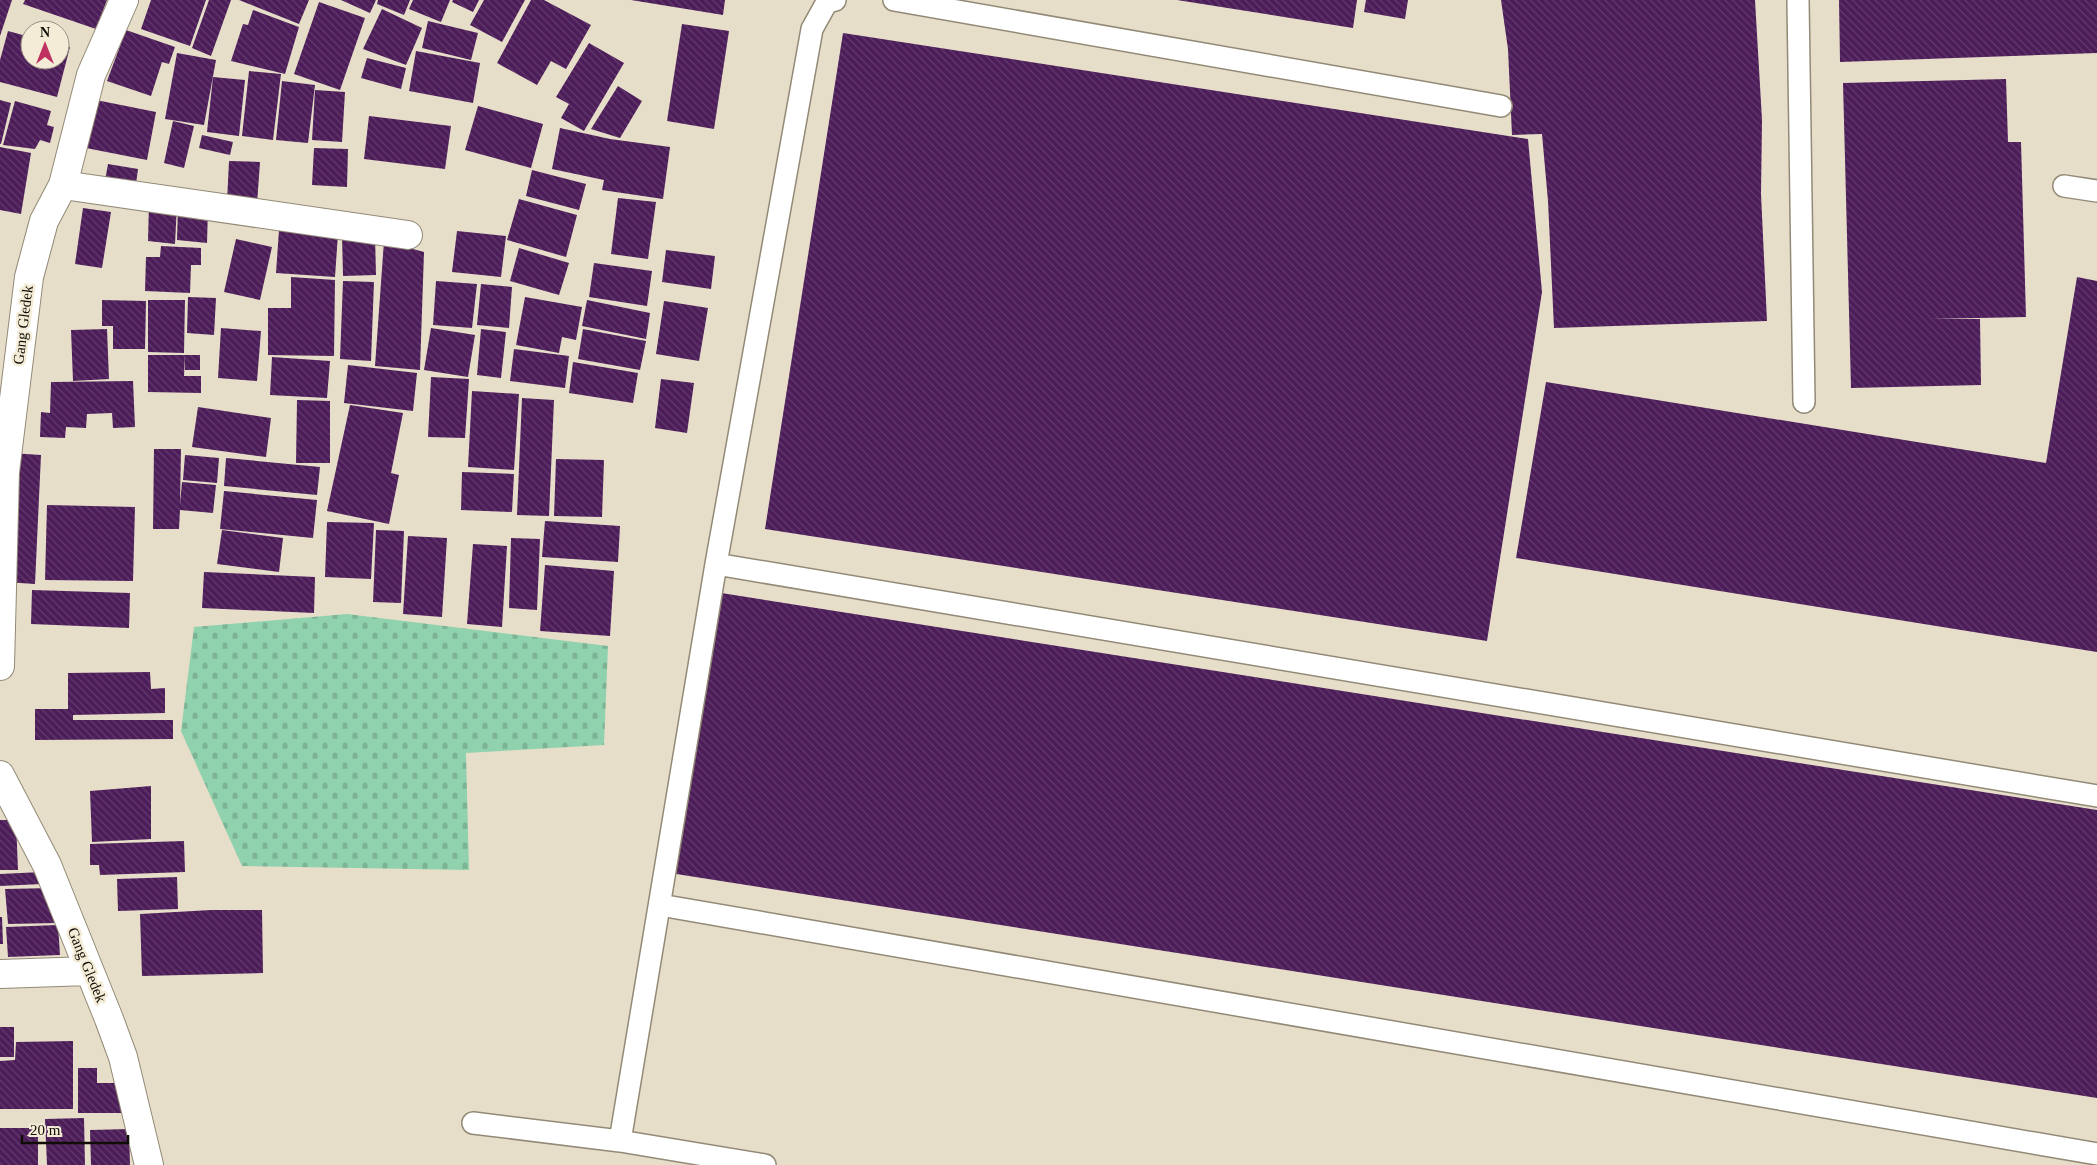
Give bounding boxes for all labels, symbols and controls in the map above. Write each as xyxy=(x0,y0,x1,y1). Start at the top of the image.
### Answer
north arrow xyxy=(20,20,70,70)
text: N xyxy=(40,25,50,40)
street label: Gang Gledek xyxy=(10,284,36,365)
street label: Gang Gledek xyxy=(65,925,110,1005)
scale bar xyxy=(22,1112,129,1144)
text: 20 m xyxy=(30,1122,61,1138)

